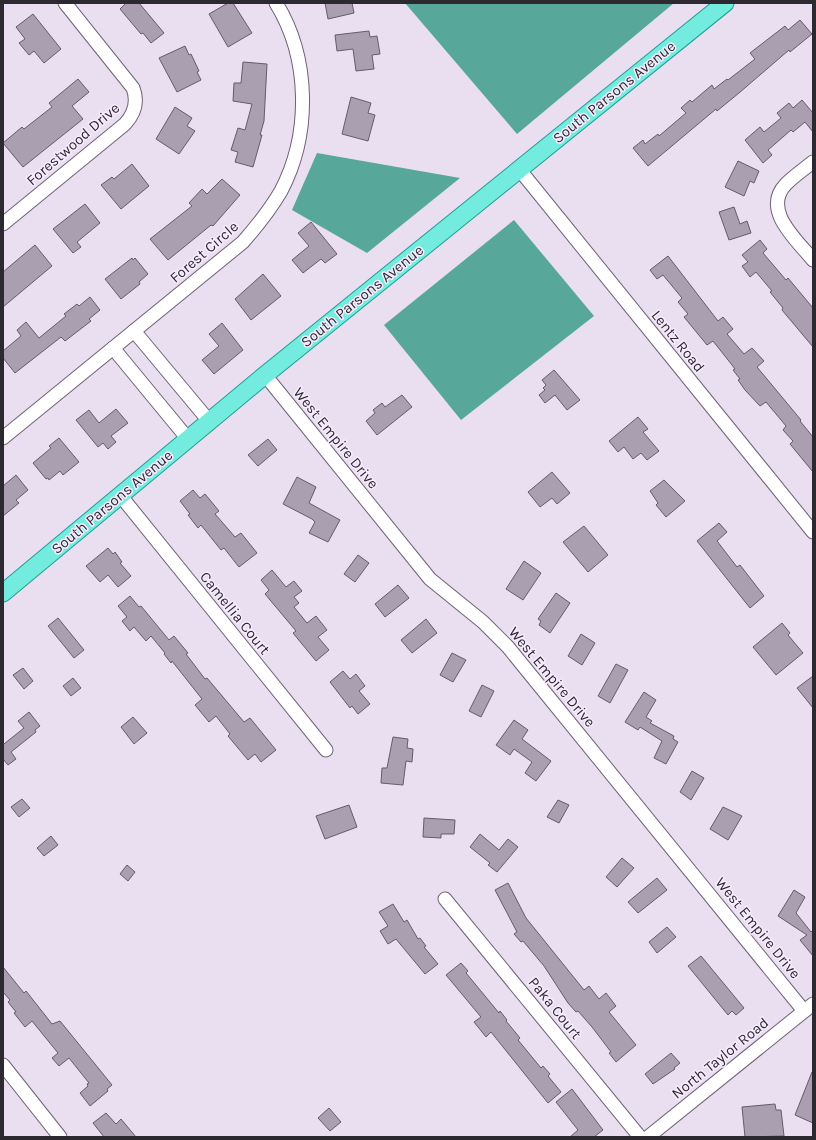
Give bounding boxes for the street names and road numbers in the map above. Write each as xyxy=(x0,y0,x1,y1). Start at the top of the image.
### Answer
street label: South Parsons Avenue xyxy=(549,37,679,147)
street label: Forestwood Drive xyxy=(23,99,123,189)
street label: Forest Circle xyxy=(166,217,242,287)
street label: South Parsons Avenue xyxy=(297,241,427,351)
street label: Lentz Road xyxy=(648,306,708,376)
street label: West Empire Drive xyxy=(290,384,382,492)
street label: South Parsons Avenue xyxy=(48,446,176,558)
street label: Camellia Court xyxy=(196,568,274,658)
street label: West Empire Drive xyxy=(505,623,599,731)
street label: West Empire Drive xyxy=(712,874,804,982)
street label: Paka Court xyxy=(525,973,586,1043)
street label: North Taylor Road xyxy=(668,1013,772,1103)

